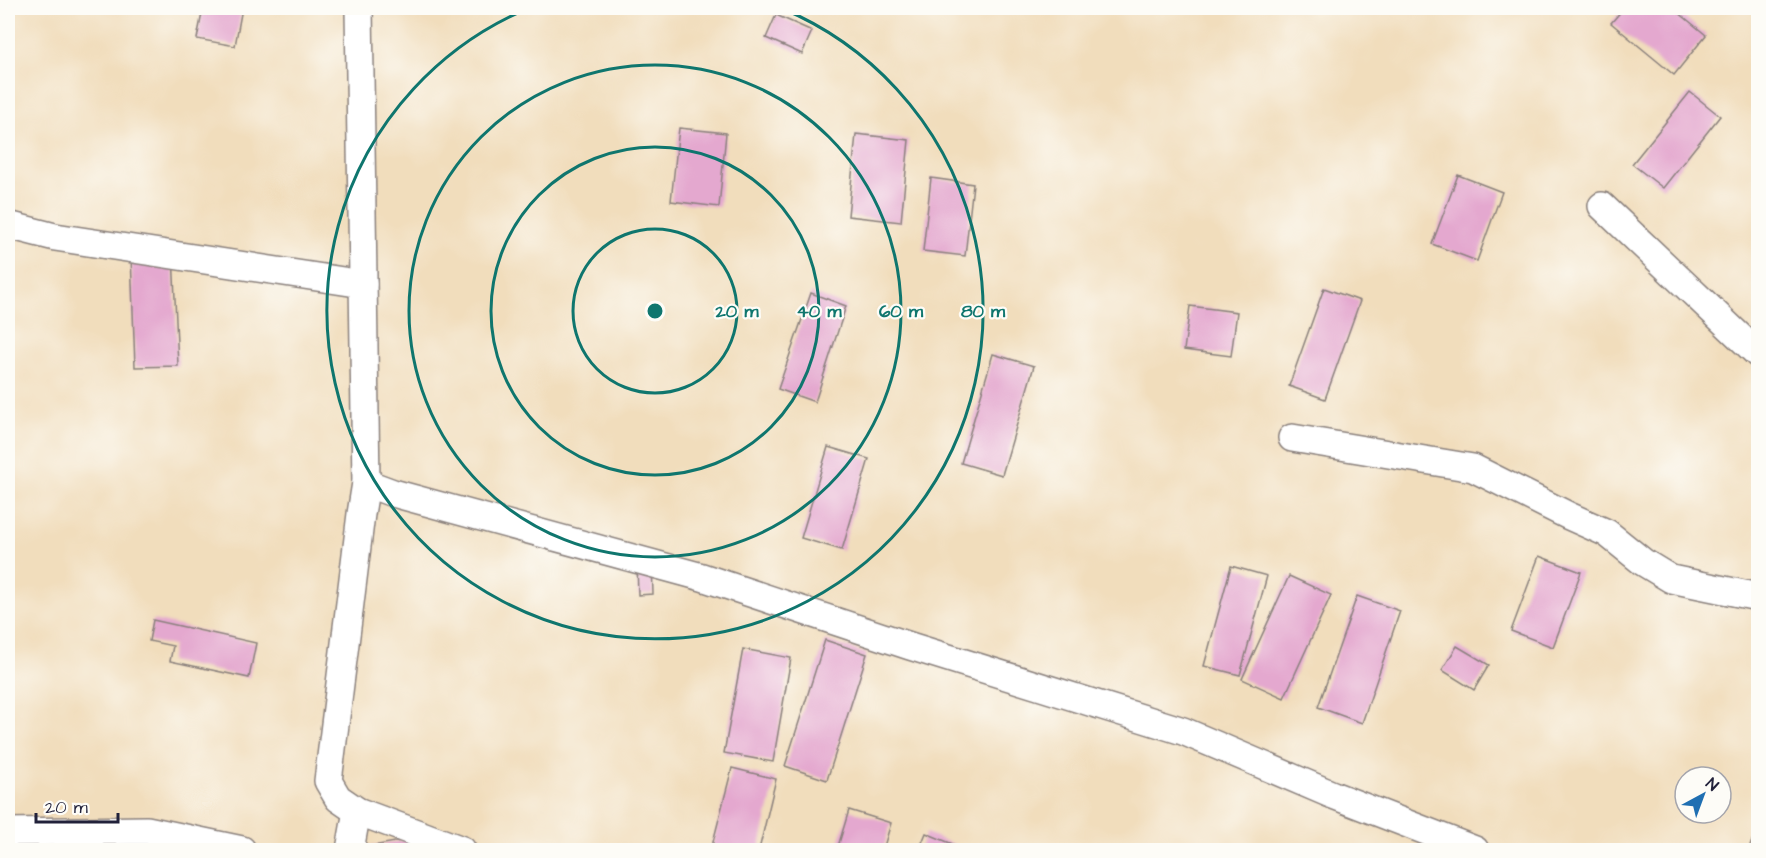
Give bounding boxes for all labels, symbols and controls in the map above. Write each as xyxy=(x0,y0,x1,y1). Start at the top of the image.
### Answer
text: 20 m xyxy=(715,299,759,324)
text: 40 m xyxy=(797,299,842,324)
text: 60 m xyxy=(879,299,924,324)
text: 80 m xyxy=(961,299,1006,324)
centre of rings xyxy=(645,301,665,321)
north arrow xyxy=(1673,765,1733,825)
text: N xyxy=(1701,773,1723,796)
scale bar xyxy=(36,786,118,824)
text: 20 m xyxy=(45,795,88,820)

